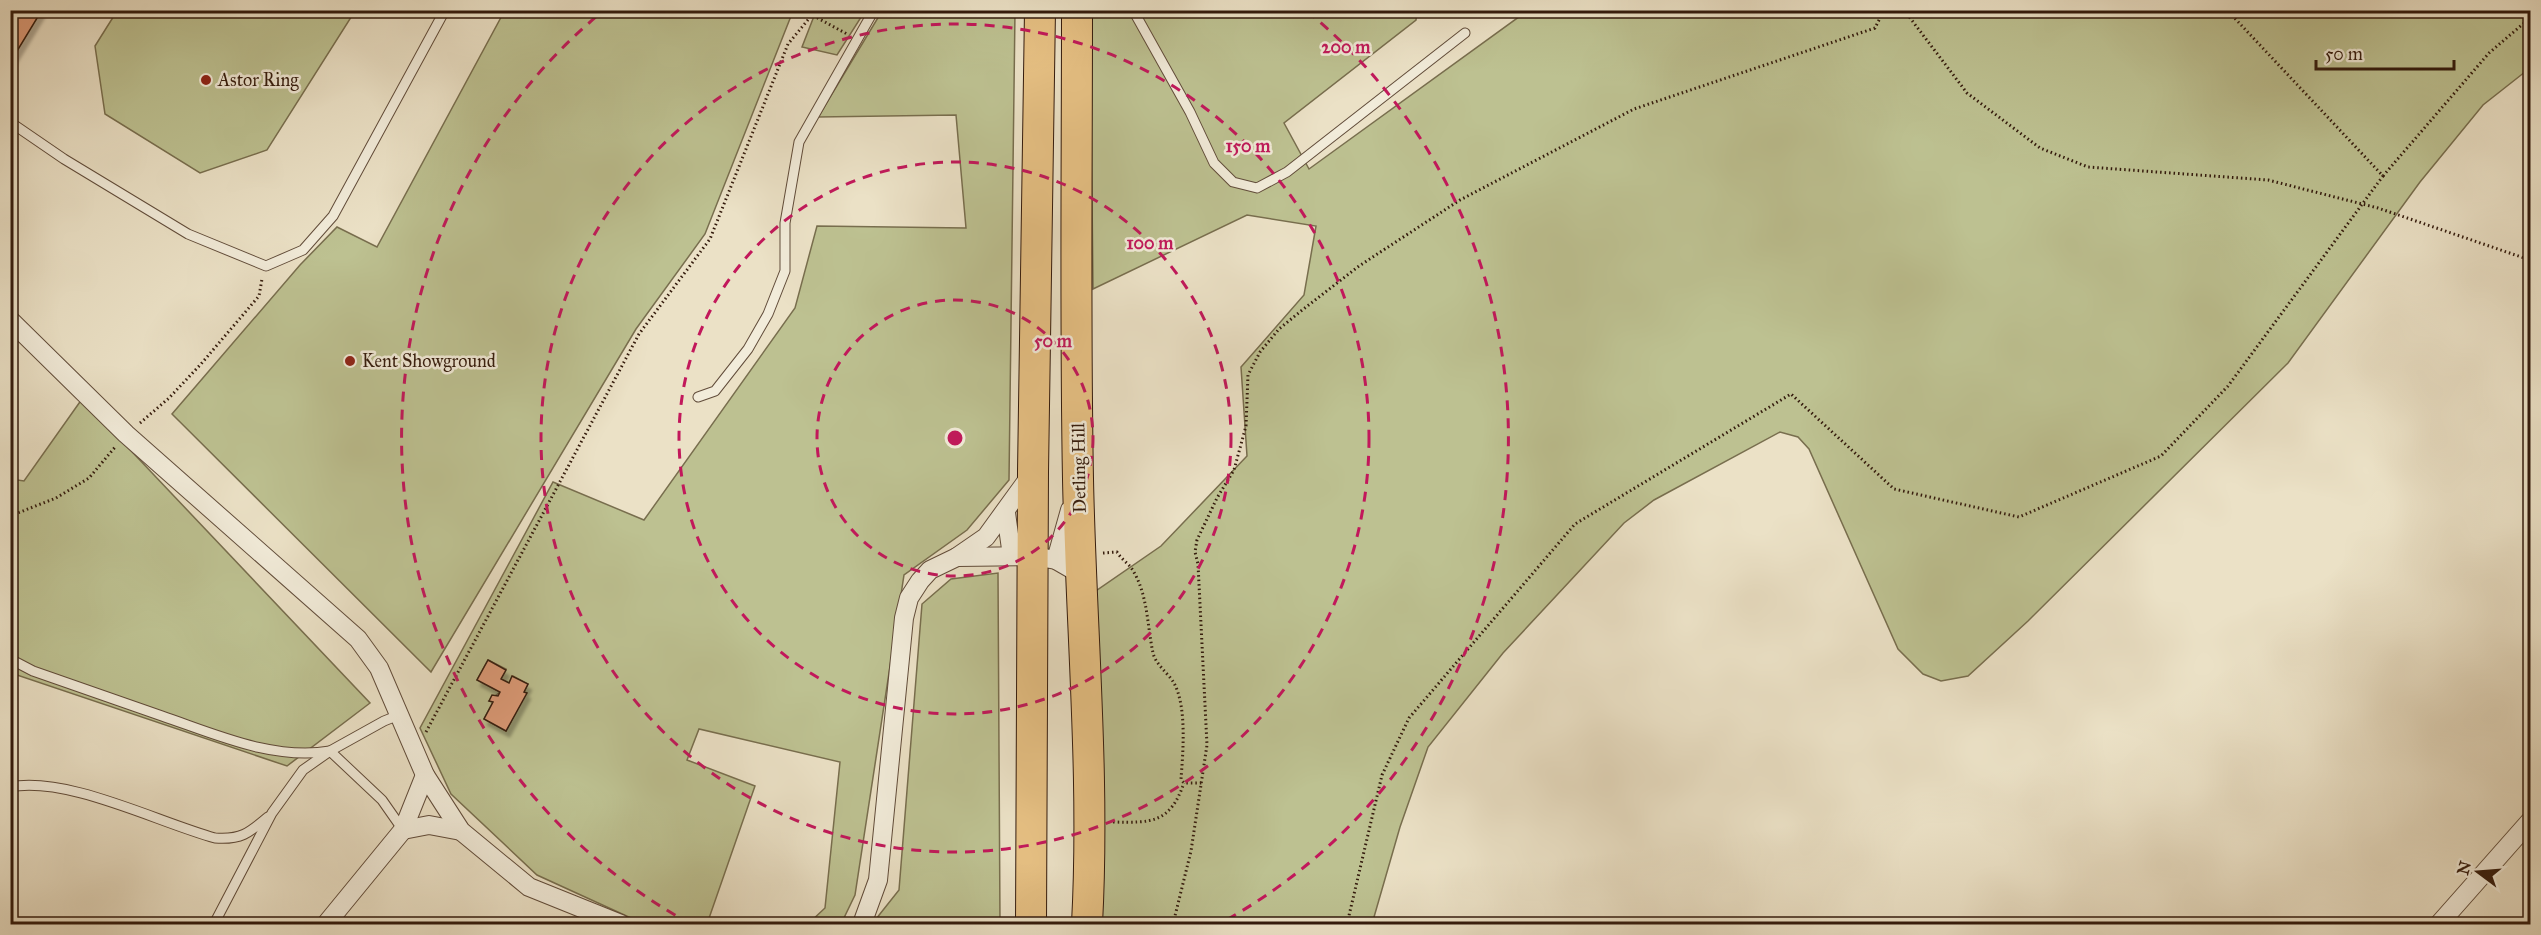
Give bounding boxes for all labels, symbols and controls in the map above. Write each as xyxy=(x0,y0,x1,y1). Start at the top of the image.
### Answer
scale bar xyxy=(2316,33,2454,71)
text: 200 m xyxy=(1322,36,1371,58)
text: 50 m xyxy=(2325,43,2363,65)
place label: Astor Ring xyxy=(217,69,299,92)
marker: Astor Ring xyxy=(199,73,213,87)
text: 150 m xyxy=(1226,135,1271,157)
text: 100 m xyxy=(1127,232,1174,254)
text: 50 m xyxy=(1034,330,1073,352)
place label: Kent Showground xyxy=(362,350,496,373)
marker: Kent Showground xyxy=(343,354,357,368)
street label: Detling Hill xyxy=(1067,423,1092,513)
centre of rings xyxy=(945,428,965,448)
north arrow xyxy=(2448,842,2508,902)
text: N xyxy=(2453,858,2475,877)

